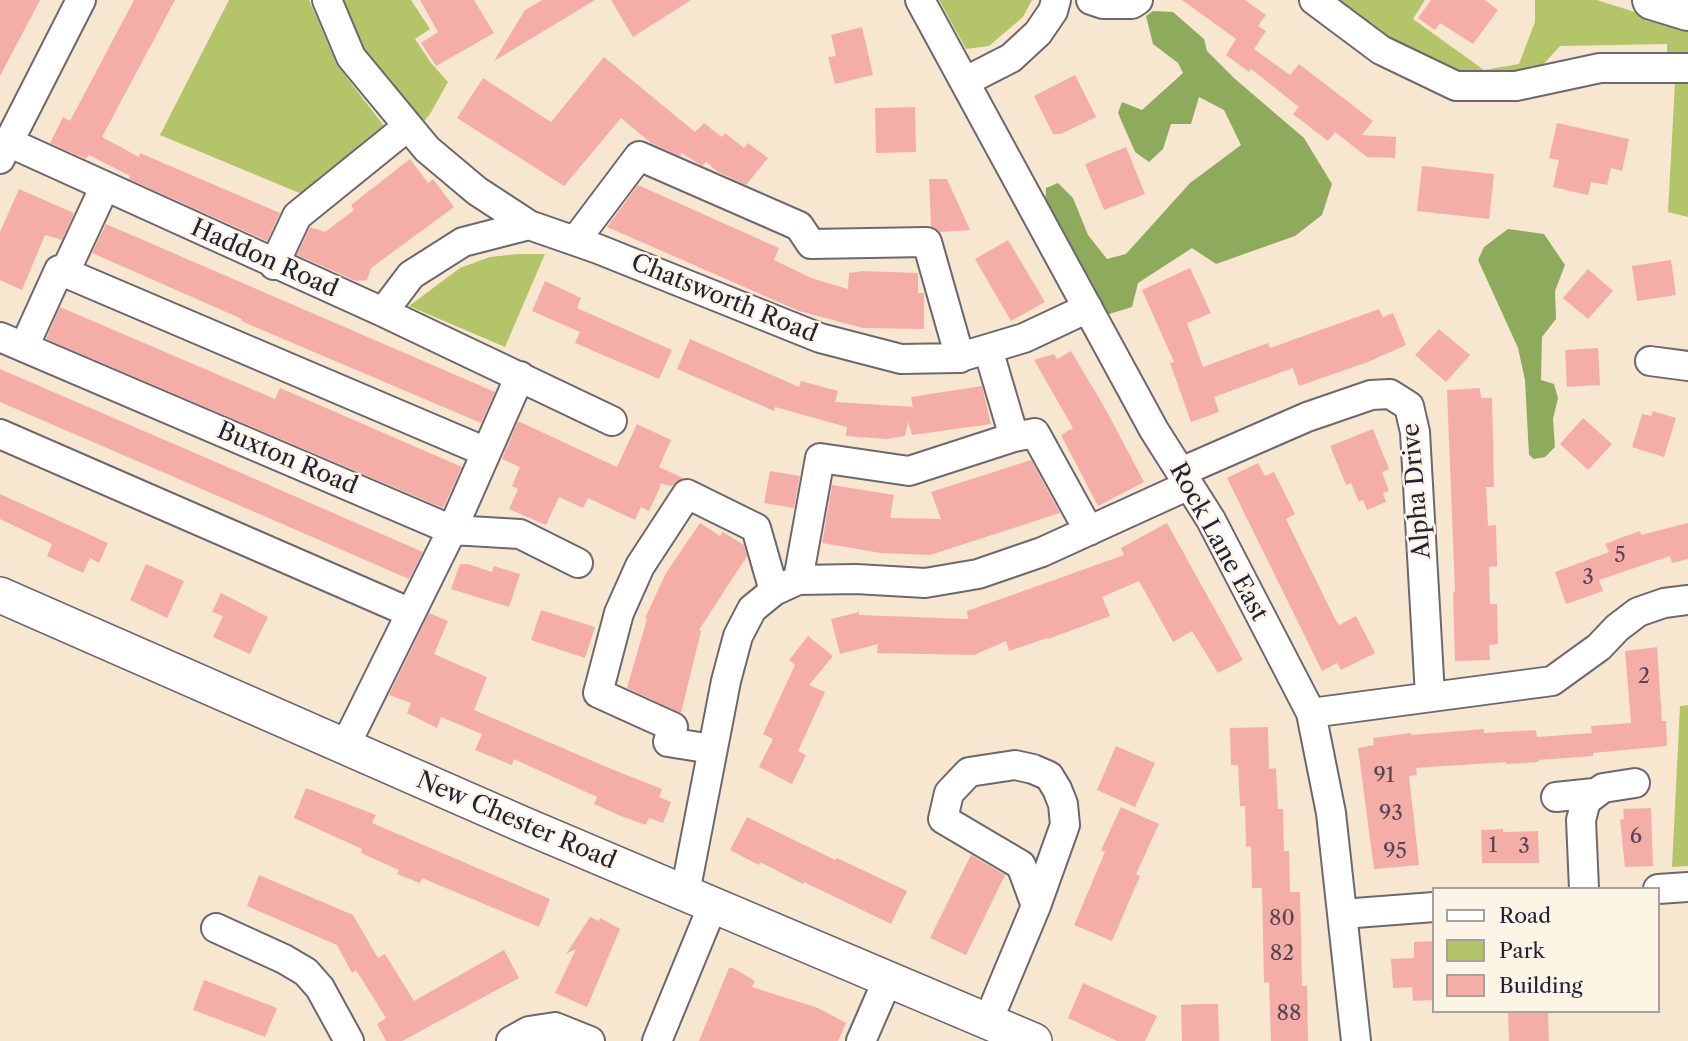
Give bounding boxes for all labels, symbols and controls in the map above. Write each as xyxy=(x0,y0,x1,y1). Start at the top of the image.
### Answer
street label: Haddon Road xyxy=(186,214,342,304)
street label: Chatsworth Road xyxy=(627,249,821,349)
street label: Buxton Road xyxy=(213,417,361,501)
street label: Alpha Drive xyxy=(1397,422,1437,560)
street label: Rock Lane East xyxy=(1163,458,1273,626)
house number: 5 xyxy=(1614,543,1626,569)
house number: 3 xyxy=(1582,565,1594,591)
house number: 2 xyxy=(1638,664,1650,690)
house number: 91 xyxy=(1373,763,1395,789)
street label: New Chester Road xyxy=(412,766,620,876)
house number: 93 xyxy=(1379,801,1403,827)
house number: 6 xyxy=(1630,824,1642,850)
house number: 1 xyxy=(1489,833,1497,859)
house number: 3 xyxy=(1518,834,1530,860)
house number: 95 xyxy=(1383,839,1407,865)
legend xyxy=(1432,887,1660,1013)
text: Road xyxy=(1499,903,1551,928)
house number: 80 xyxy=(1269,906,1295,932)
text: Park xyxy=(1499,938,1545,963)
house number: 82 xyxy=(1270,941,1294,967)
text: Building xyxy=(1499,973,1583,998)
house number: 88 xyxy=(1277,1001,1301,1027)

